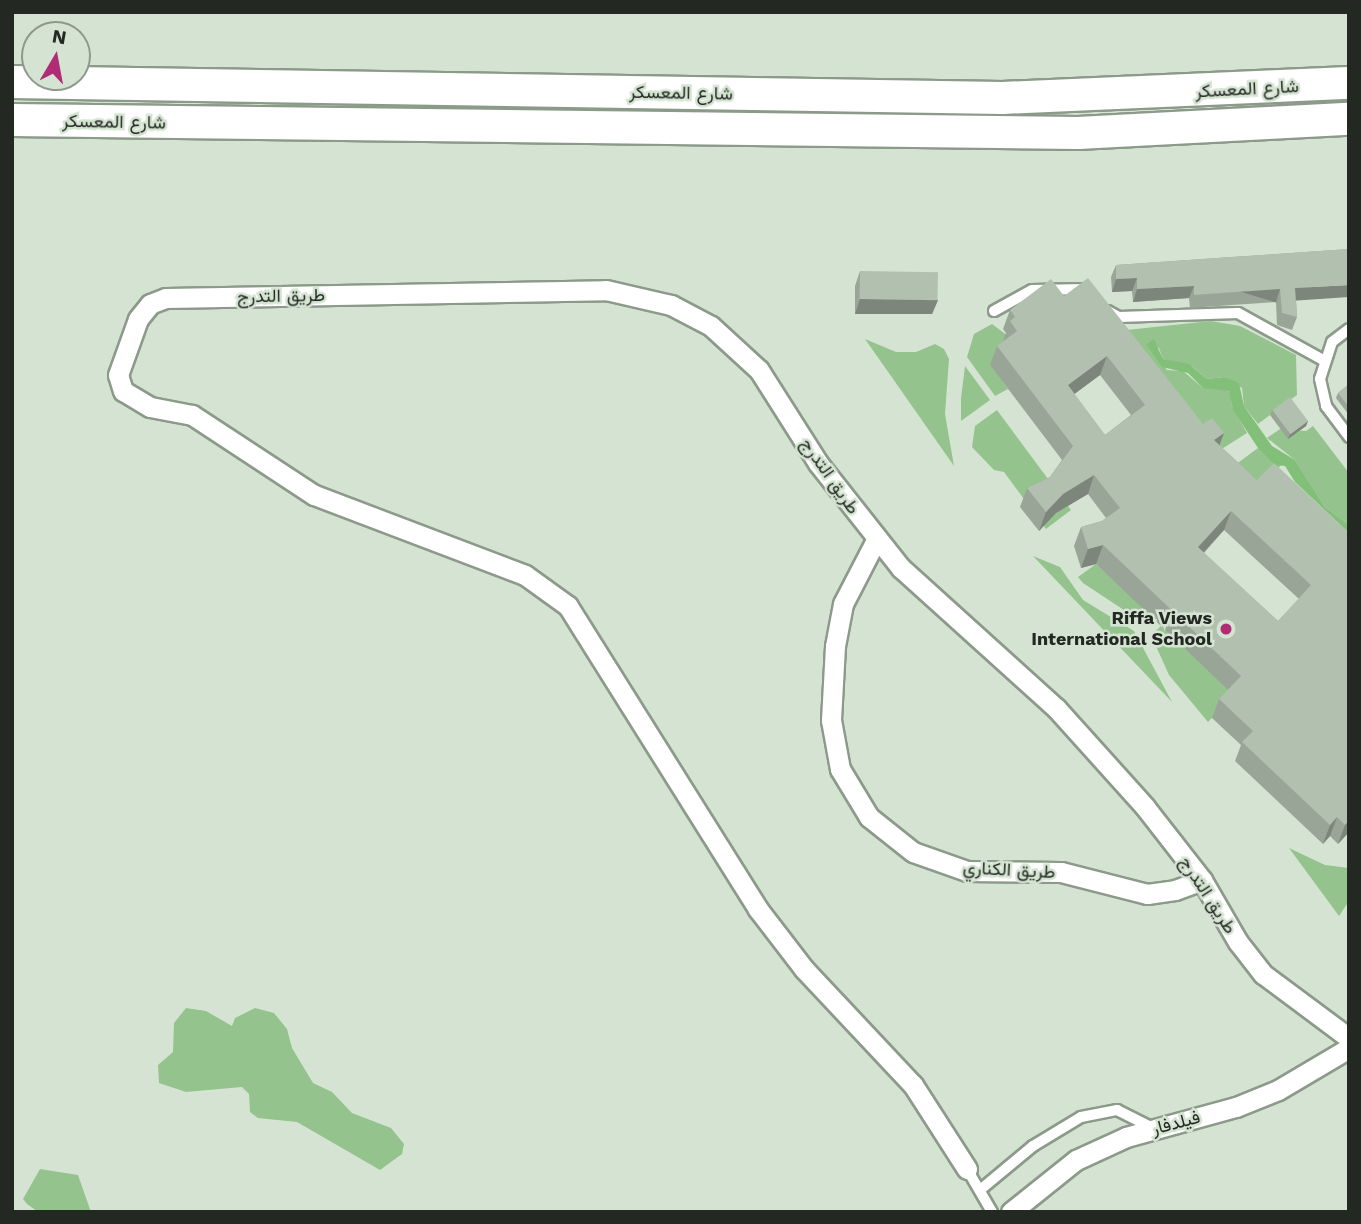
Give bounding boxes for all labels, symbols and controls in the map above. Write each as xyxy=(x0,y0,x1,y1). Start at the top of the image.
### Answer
north arrow xyxy=(21,21,91,91)
text: N xyxy=(50,24,68,49)
street label: شارع المعسكر xyxy=(1195,76,1299,102)
street label: شارع المعسكر xyxy=(629,81,733,105)
street label: شارع المعسكر xyxy=(62,110,166,134)
street label: طريق التدرج xyxy=(237,284,325,308)
street label: طريق التدرج xyxy=(796,434,864,518)
place label: Riffa Views International School xyxy=(1031,608,1212,650)
marker: Riffa Views International School xyxy=(1218,621,1234,637)
street label: طريق التدرج xyxy=(1175,852,1241,938)
street label: طريق الكناري xyxy=(962,857,1056,883)
street label: فيلدفار xyxy=(1149,1106,1203,1140)

